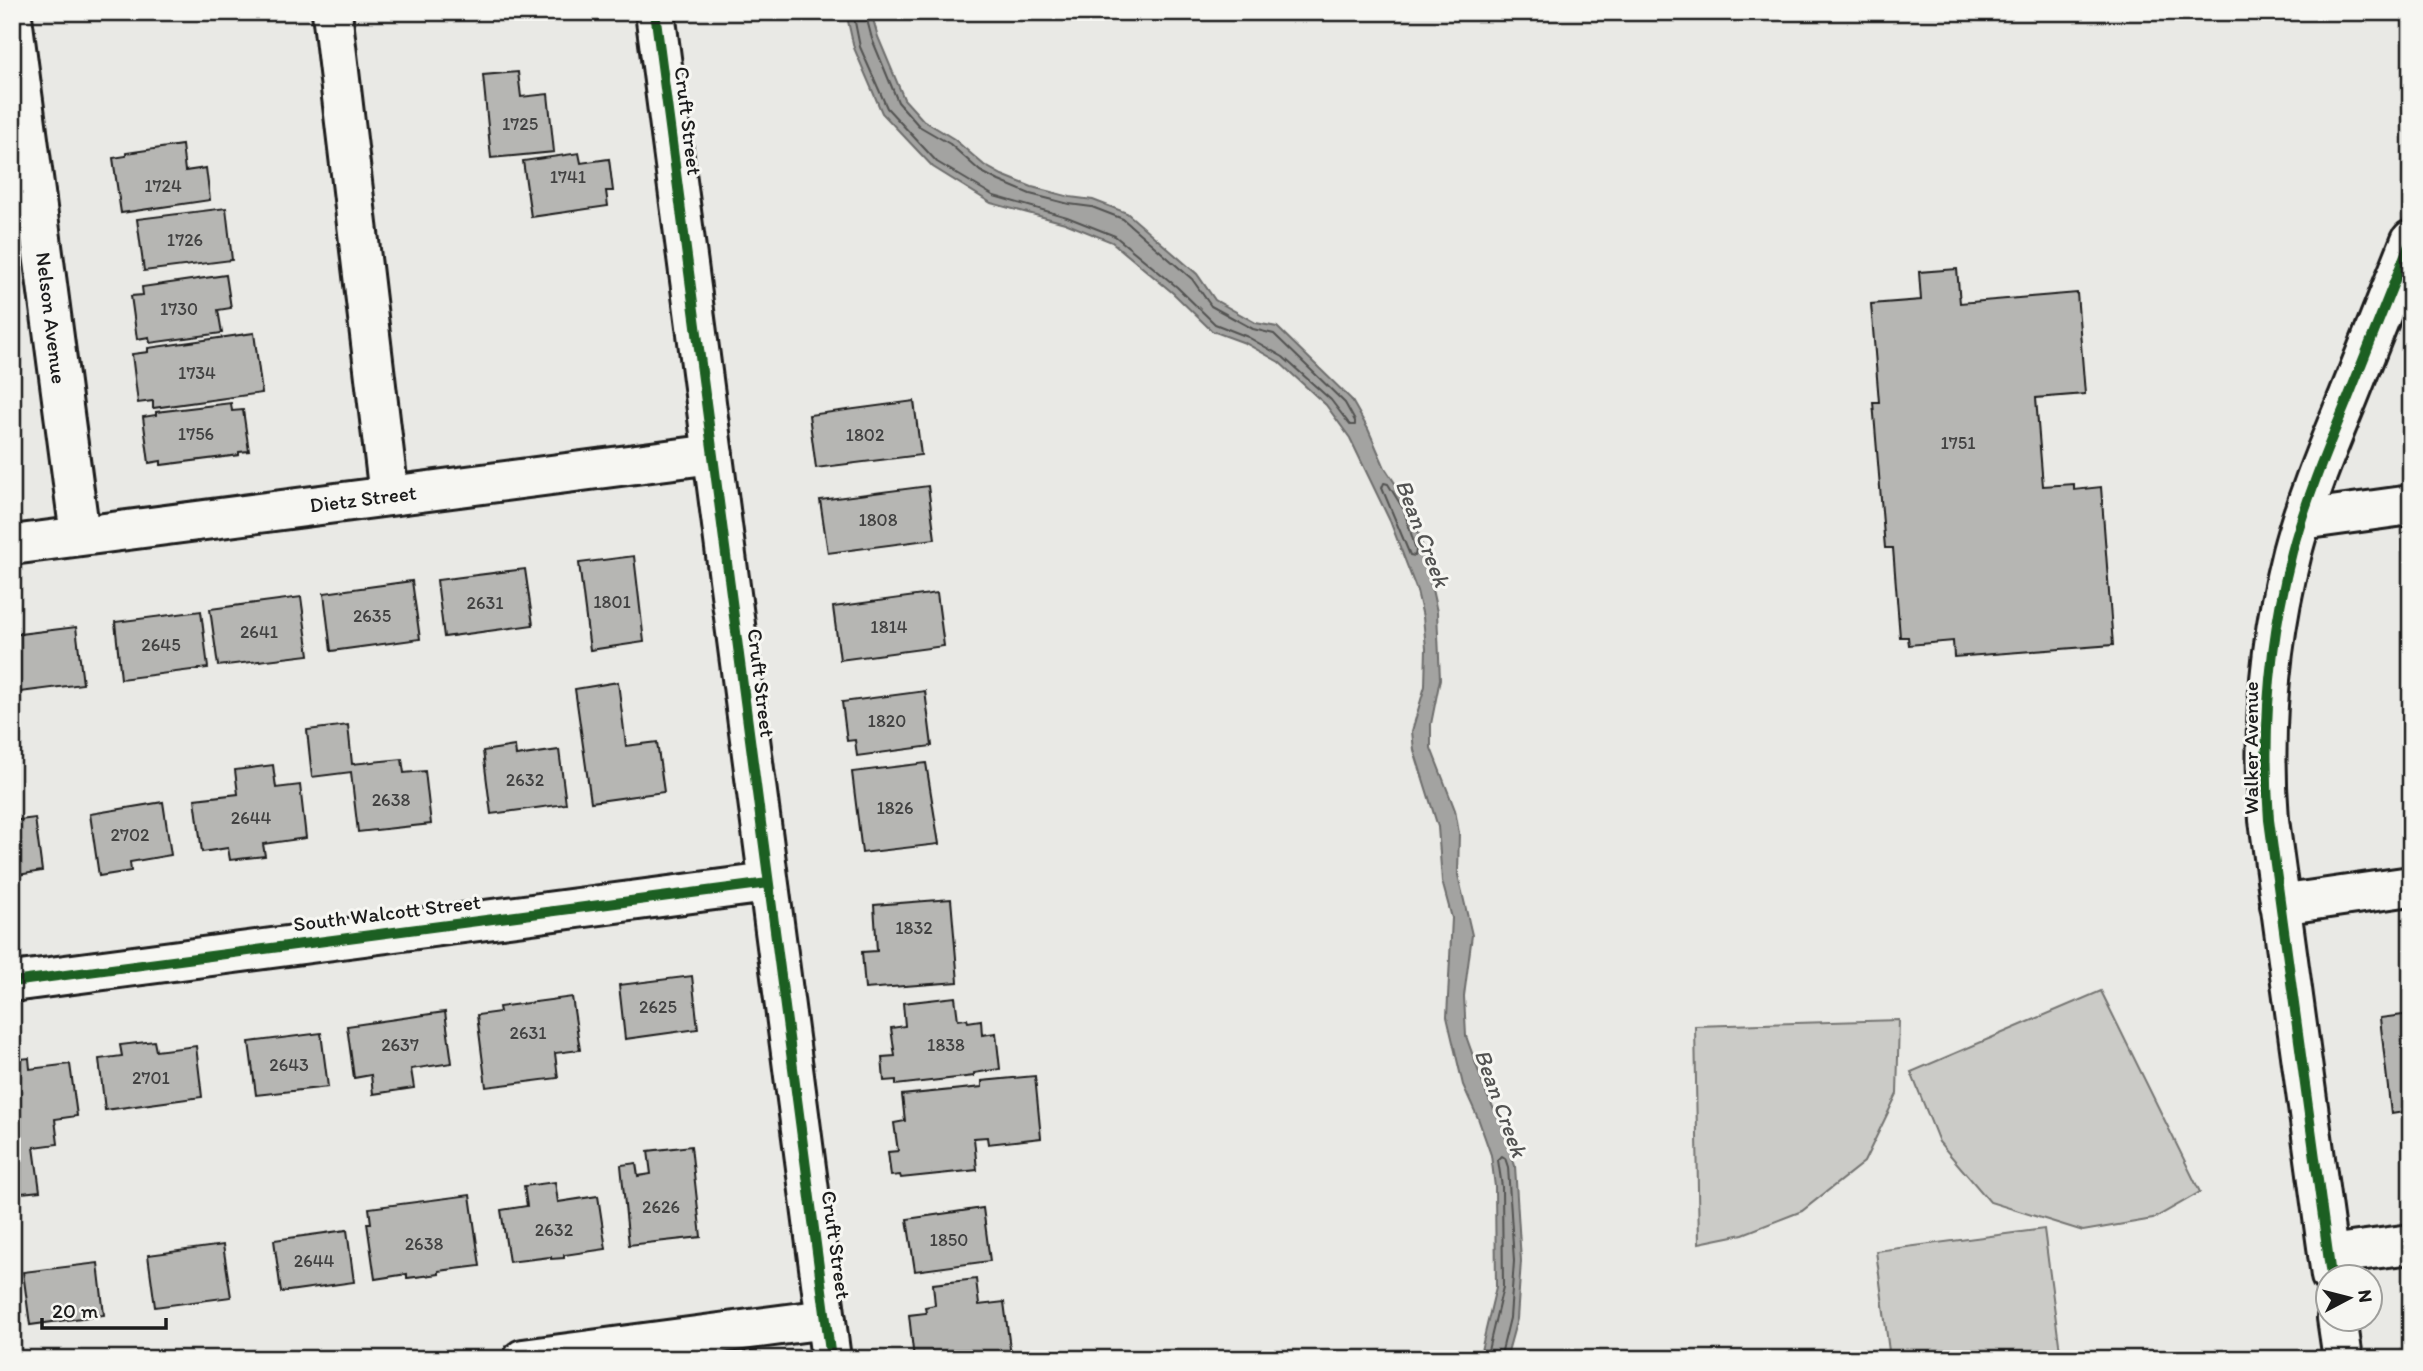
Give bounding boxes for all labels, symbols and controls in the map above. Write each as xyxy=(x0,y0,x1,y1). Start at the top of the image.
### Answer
street label: Cruft Street xyxy=(669,65,708,177)
house number: 1725 xyxy=(502,113,538,135)
house number: 1741 xyxy=(550,166,586,188)
house number: 1724 xyxy=(144,175,182,197)
house number: 1726 xyxy=(167,229,203,251)
street label: Nelson Avenue xyxy=(31,251,72,385)
house number: 1730 xyxy=(160,298,198,320)
house number: 1734 xyxy=(178,362,216,384)
house number: 1756 xyxy=(178,423,214,445)
house number: 1802 xyxy=(846,424,885,446)
house number: 1751 xyxy=(1940,432,1976,454)
water label: Bean Creek xyxy=(1390,475,1457,592)
street label: Dietz Street xyxy=(308,480,418,517)
house number: 1808 xyxy=(858,509,898,531)
house number: 1801 xyxy=(593,591,631,613)
house number: 2631 xyxy=(466,592,504,614)
house number: 2635 xyxy=(353,605,391,627)
house number: 1814 xyxy=(870,616,908,638)
house number: 2641 xyxy=(240,621,278,643)
street label: Cruft Street xyxy=(742,627,781,739)
house number: 2645 xyxy=(141,634,181,656)
street label: Walker Avenue xyxy=(2238,681,2263,815)
house number: 1820 xyxy=(868,710,906,732)
house number: 2632 xyxy=(506,769,545,791)
house number: 2638 xyxy=(372,789,410,811)
house number: 1826 xyxy=(876,797,914,819)
house number: 2644 xyxy=(231,807,271,829)
house number: 2702 xyxy=(111,824,150,846)
street label: South Walcott Street xyxy=(292,889,482,936)
house number: 1832 xyxy=(895,917,933,939)
house number: 2625 xyxy=(639,996,677,1018)
house number: 2631 xyxy=(509,1022,547,1044)
house number: 2637 xyxy=(381,1034,419,1056)
house number: 1838 xyxy=(927,1034,965,1056)
water label: Bean Creek xyxy=(1469,1045,1534,1162)
house number: 2643 xyxy=(269,1054,309,1076)
house number: 2701 xyxy=(132,1067,170,1089)
street label: Cruft Street xyxy=(817,1189,857,1301)
house number: 2626 xyxy=(642,1196,680,1218)
house number: 2632 xyxy=(535,1219,574,1241)
house number: 1850 xyxy=(930,1229,968,1251)
house number: 2638 xyxy=(405,1233,443,1255)
house number: 2644 xyxy=(294,1250,334,1272)
north arrow xyxy=(2314,1262,2384,1332)
scale bar xyxy=(42,1287,166,1331)
text: N xyxy=(2353,1288,2378,1304)
text: 20 m xyxy=(52,1298,99,1323)

